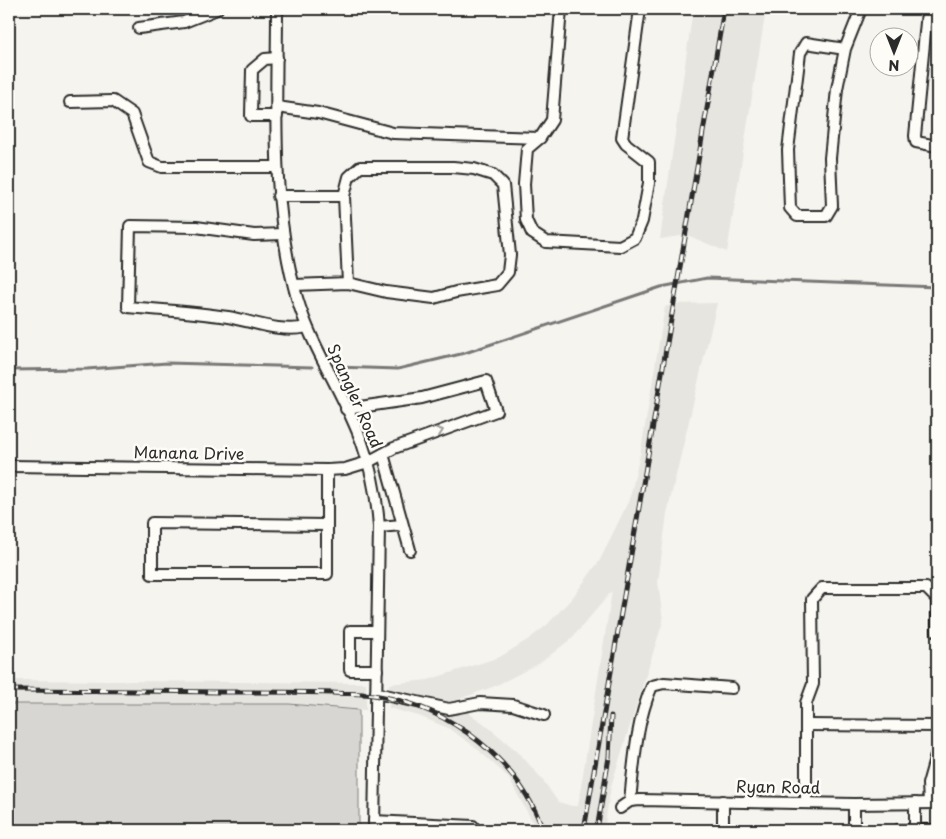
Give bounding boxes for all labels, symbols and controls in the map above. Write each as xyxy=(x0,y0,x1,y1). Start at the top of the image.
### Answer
north arrow xyxy=(868,28,918,78)
text: N xyxy=(888,55,900,76)
street label: Spangler Road xyxy=(322,340,390,452)
one-way arrow xyxy=(435,427,444,437)
street label: Manana Drive xyxy=(133,439,245,465)
street label: Ryan Road xyxy=(736,773,820,799)

